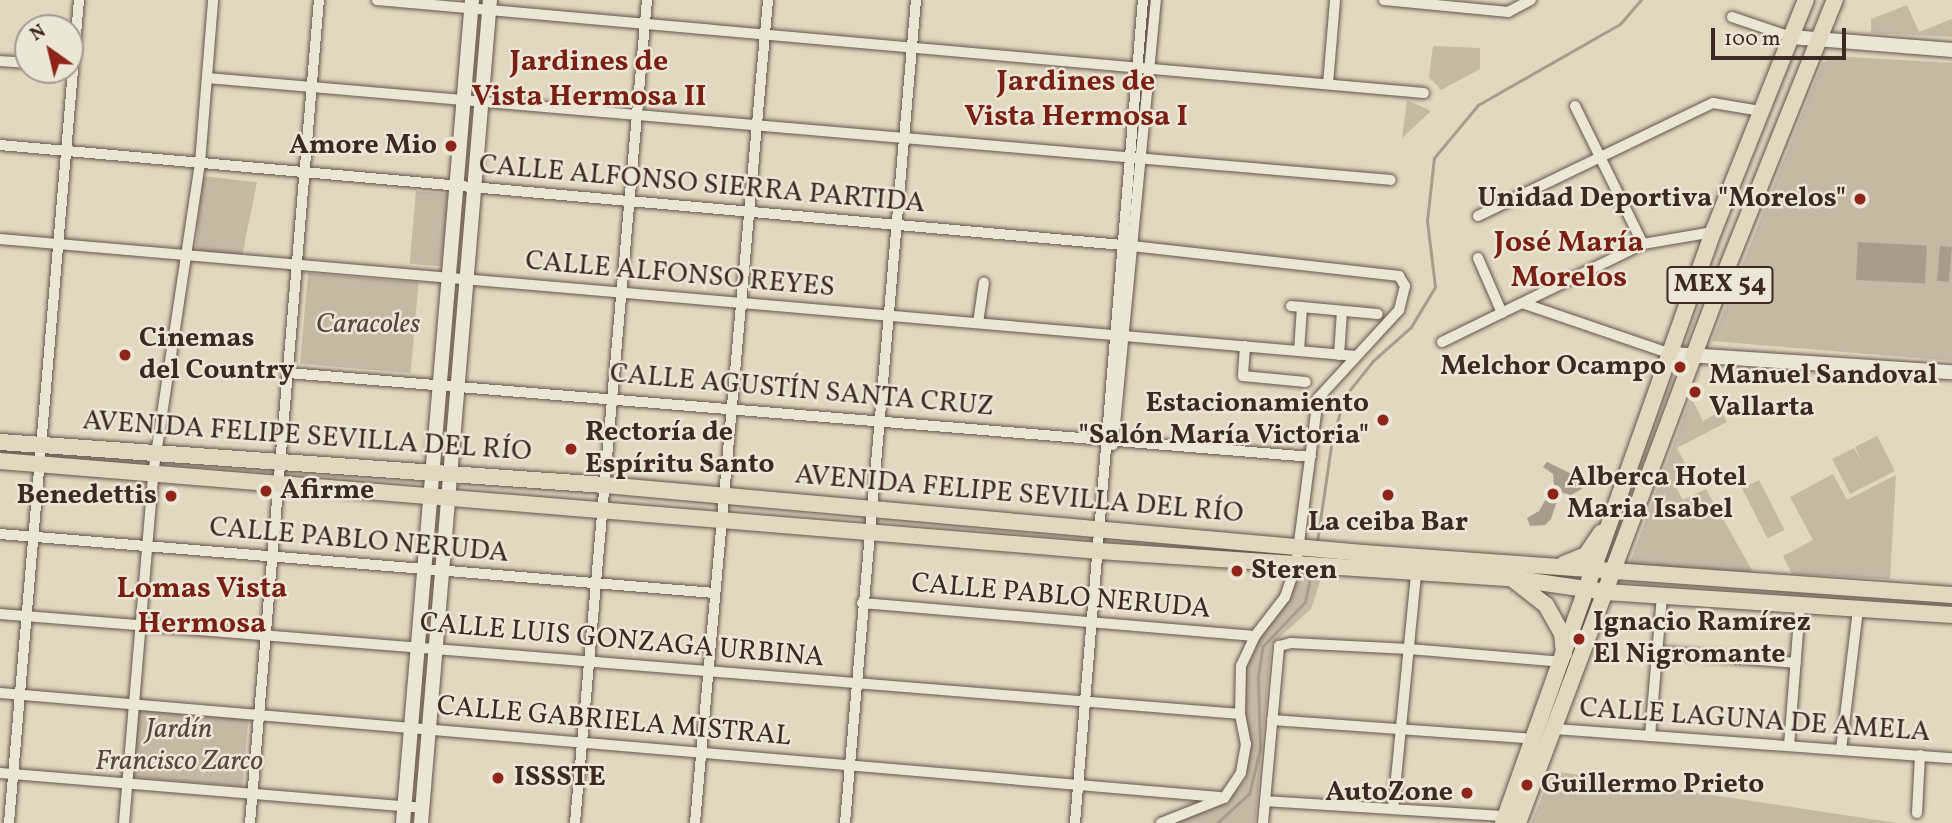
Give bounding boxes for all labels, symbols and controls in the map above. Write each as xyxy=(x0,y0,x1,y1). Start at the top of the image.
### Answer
north arrow xyxy=(14,14,84,84)
scale bar xyxy=(1714,14,1849,58)
text: N xyxy=(25,19,51,48)
text: 100 m xyxy=(1724,25,1781,54)
district label: Jardines de Vista Hermosa II xyxy=(471,44,707,114)
district label: Jardines de Vista Hermosa I xyxy=(964,64,1188,134)
place label: Amore Mio xyxy=(289,129,437,163)
marker: Amore Mio xyxy=(443,138,459,154)
street label: CALLE ALFONSO SIERRA PARTIDA xyxy=(477,149,927,221)
place label: Unidad Deportiva "Morelos" xyxy=(1477,182,1846,216)
marker: Unidad Deportiva "Morelos" xyxy=(1852,191,1868,207)
district label: José María Morelos xyxy=(1494,225,1644,296)
street label: CALLE ALFONSO REYES xyxy=(524,245,836,305)
road number: MEX 54 xyxy=(1666,262,1774,308)
park label: Caracoles xyxy=(316,308,420,342)
place label: Cinemas del Country xyxy=(139,322,294,388)
marker: Cinemas del Country xyxy=(117,347,133,363)
place label: Melchor Ocampo xyxy=(1440,350,1666,384)
street label: CALLE AGUSTÍN SANTA CRUZ xyxy=(608,357,996,425)
marker: Melchor Ocampo xyxy=(1672,359,1688,375)
place label: Manuel Sandoval Vallarta xyxy=(1709,359,1938,425)
marker: Manuel Sandoval Vallarta xyxy=(1687,384,1703,400)
place label: Estacionamiento "Salón María Victoria" xyxy=(1077,387,1369,453)
street label: AVENIDA FELIPE SEVILLA DEL RÍO xyxy=(81,405,533,469)
marker: Estacionamiento "Salón María Victoria" xyxy=(1375,412,1391,428)
place label: Rectoría de Espíritu Santo xyxy=(585,416,774,482)
marker: Rectoría de Espíritu Santo xyxy=(563,441,579,457)
street label: AVENIDA FELIPE SEVILLA DEL RÍO xyxy=(793,459,1245,531)
place label: Alberca Hotel Maria Isabel xyxy=(1567,461,1747,527)
place label: Afirme xyxy=(280,474,374,508)
place label: Benedettis xyxy=(17,479,157,513)
marker: Afirme xyxy=(258,483,274,499)
marker: Alberca Hotel Maria Isabel xyxy=(1545,486,1561,502)
marker: La ceiba Bar xyxy=(1380,487,1396,503)
marker: Benedettis xyxy=(163,488,179,504)
place label: La ceiba Bar xyxy=(1308,506,1468,540)
street label: CALLE PABLO NERUDA xyxy=(208,511,510,571)
place label: Steren xyxy=(1251,554,1337,588)
marker: Steren xyxy=(1229,563,1245,579)
street label: CALLE PABLO NERUDA xyxy=(910,567,1212,627)
district label: Lomas Vista Hermosa xyxy=(116,571,288,642)
place label: Ignacio Ramírez El Nigromante xyxy=(1593,606,1811,672)
street label: CALLE LUIS GONZAGA URBINA xyxy=(419,607,825,675)
marker: Ignacio Ramírez El Nigromante xyxy=(1571,631,1587,647)
street label: CALLE GABRIELA MISTRAL xyxy=(436,690,792,754)
street label: CALLE LAGUNA DE AMELA xyxy=(1578,692,1932,750)
park label: Jardín Francisco Zarco xyxy=(95,713,263,779)
place label: ISSSTE xyxy=(514,761,606,795)
marker: ISSSTE xyxy=(488,768,508,788)
place label: Guillermo Prieto xyxy=(1541,768,1764,802)
place label: AutoZone xyxy=(1325,776,1453,810)
marker: Guillermo Prieto xyxy=(1519,777,1535,793)
marker: AutoZone xyxy=(1459,785,1475,801)

